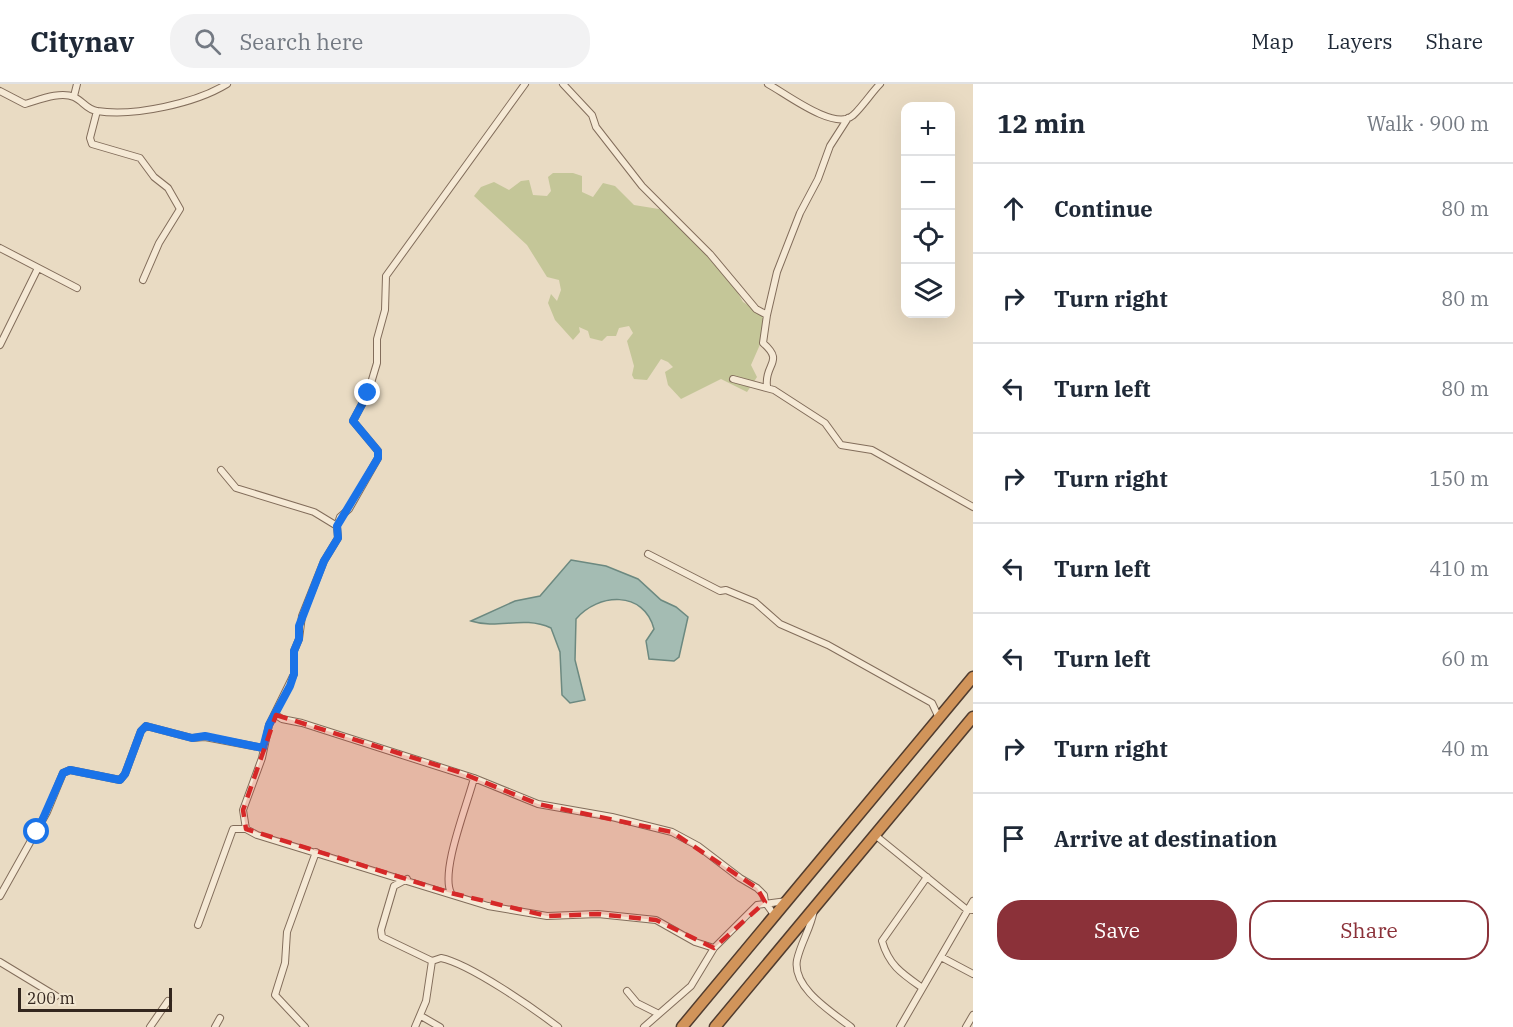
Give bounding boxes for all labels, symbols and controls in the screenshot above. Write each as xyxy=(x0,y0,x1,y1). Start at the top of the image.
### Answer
search box xyxy=(170,14,590,68)
text: Citynav xyxy=(30,23,134,60)
icon: search xyxy=(191,25,224,58)
text: Search here xyxy=(239,27,363,56)
text: Map xyxy=(1251,27,1294,55)
text: Layers xyxy=(1327,27,1393,55)
text: Share xyxy=(1426,27,1483,55)
map controls xyxy=(901,102,955,318)
button: + xyxy=(901,102,955,156)
text: 12 min xyxy=(997,106,1085,140)
text: Walk · 900 m xyxy=(1367,110,1489,137)
button: − xyxy=(901,156,955,210)
icon: ahead xyxy=(997,192,1030,225)
text: Continue xyxy=(1054,194,1153,223)
text: 80 m xyxy=(1441,195,1489,222)
button: locate xyxy=(901,210,955,264)
button: layers xyxy=(901,264,955,318)
icon: right xyxy=(997,282,1030,315)
text: Turn right xyxy=(1054,284,1168,313)
text: 80 m xyxy=(1441,285,1489,312)
icon: left xyxy=(997,372,1030,405)
text: Turn left xyxy=(1054,374,1150,403)
text: 80 m xyxy=(1441,375,1489,402)
route end xyxy=(354,379,380,405)
icon: right xyxy=(997,462,1030,495)
text: Turn right xyxy=(1054,464,1168,493)
text: 150 m xyxy=(1429,465,1489,492)
icon: left xyxy=(997,552,1030,585)
text: Turn left xyxy=(1054,554,1150,583)
text: 410 m xyxy=(1429,555,1489,582)
icon: left xyxy=(997,642,1030,675)
text: Turn left xyxy=(1054,644,1150,673)
text: 60 m xyxy=(1441,645,1489,672)
icon: right xyxy=(997,732,1030,765)
text: Turn right xyxy=(1054,734,1168,763)
text: 40 m xyxy=(1441,735,1489,762)
route start xyxy=(23,818,49,844)
icon: arrive xyxy=(997,822,1030,855)
text: Arrive at destination xyxy=(1054,824,1277,853)
button: Save xyxy=(997,900,1237,960)
button: Share xyxy=(1249,900,1489,960)
scale bar xyxy=(18,985,172,1012)
text: 200 m xyxy=(27,988,75,1008)

